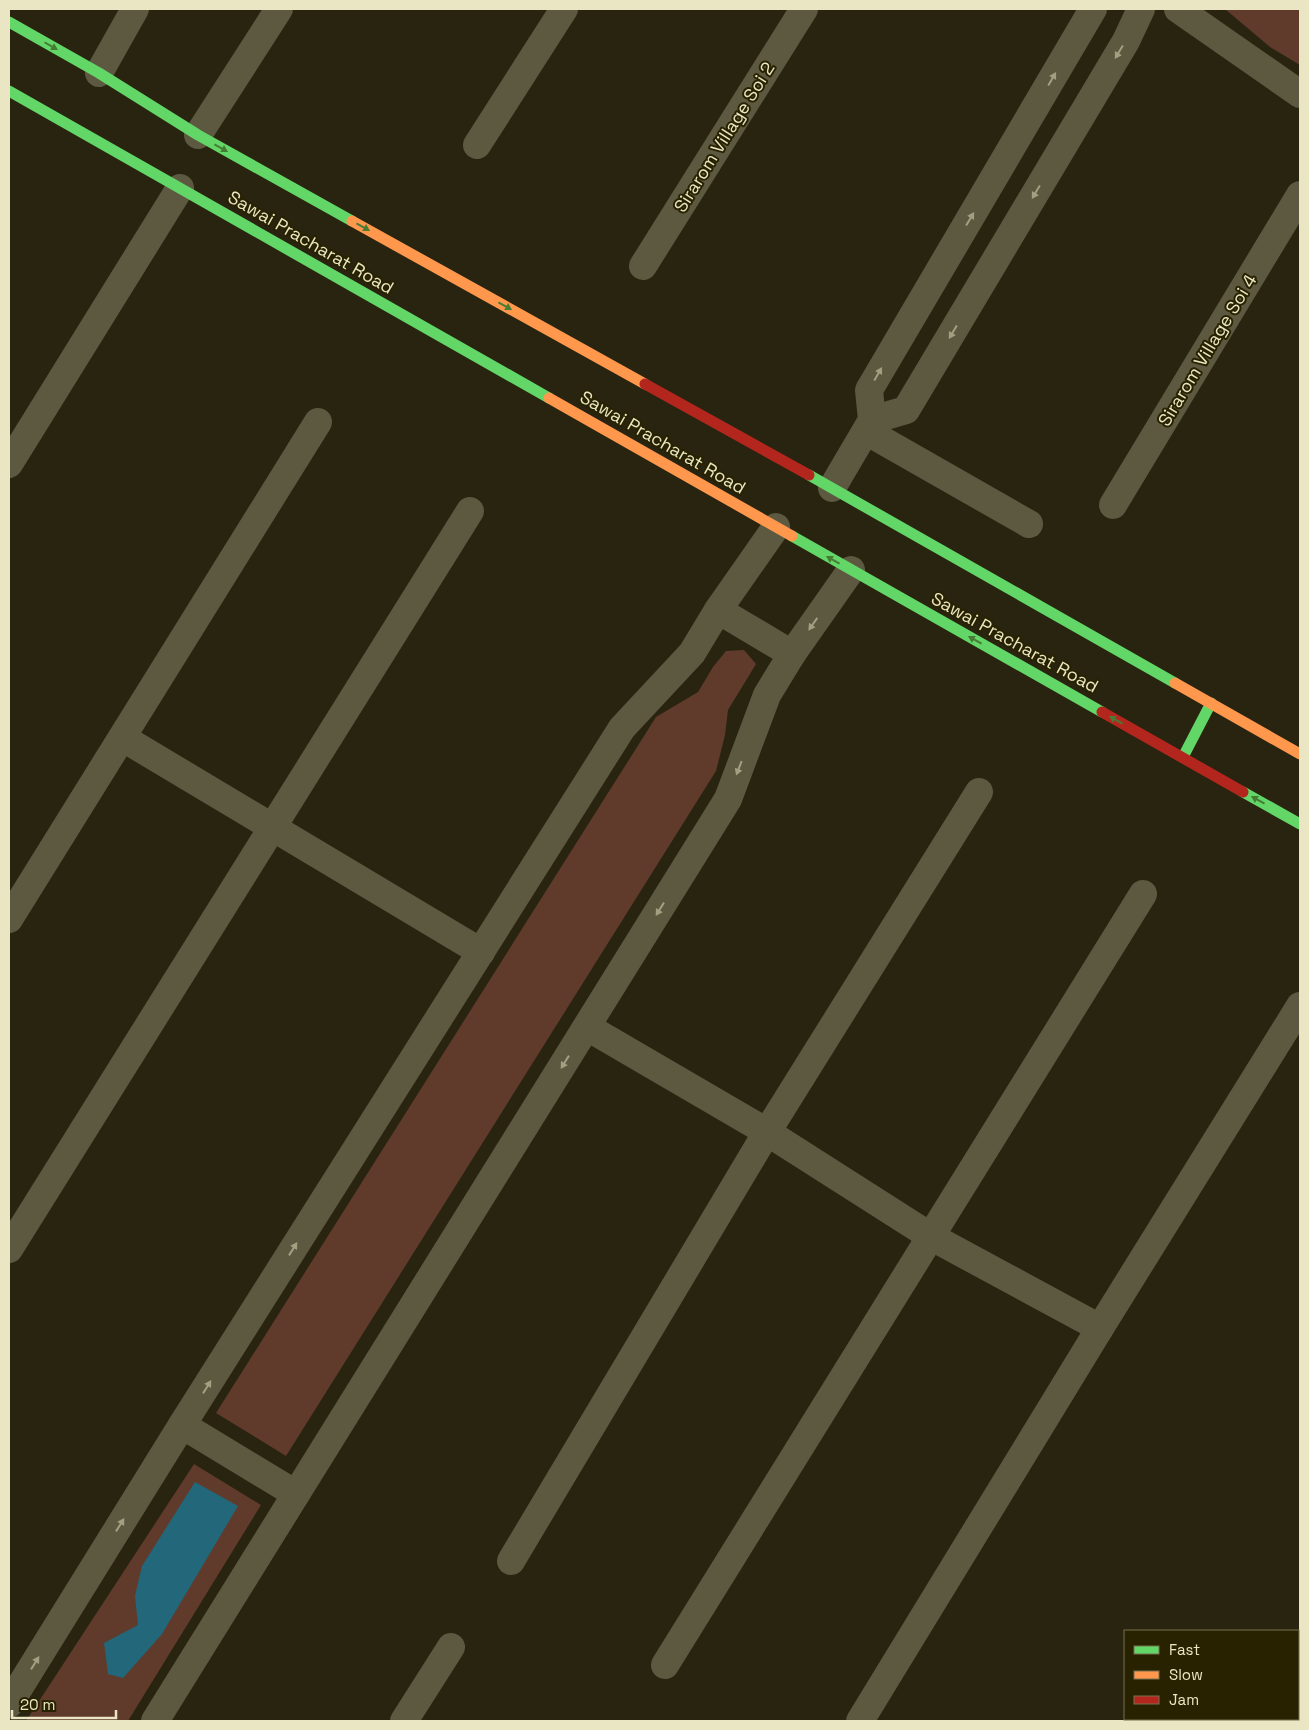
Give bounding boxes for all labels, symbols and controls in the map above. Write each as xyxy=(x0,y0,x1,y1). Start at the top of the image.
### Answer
one-way arrow xyxy=(45,42,58,51)
one-way arrow xyxy=(1115,46,1124,59)
street label: Sirarom Village Soi 2 xyxy=(668,58,780,216)
one-way arrow xyxy=(1048,72,1056,86)
one-way arrow xyxy=(214,143,227,152)
street label: Sawai Pracharat Road xyxy=(224,185,398,299)
one-way arrow xyxy=(1032,186,1041,199)
one-way arrow xyxy=(965,212,974,226)
one-way arrow xyxy=(356,222,369,231)
street label: Sirarom Village Soi 4 xyxy=(1152,270,1262,430)
one-way arrow xyxy=(498,301,511,310)
one-way arrow xyxy=(948,325,957,338)
one-way arrow xyxy=(874,368,883,381)
street label: Sawai Pracharat Road xyxy=(576,385,750,499)
one-way arrow xyxy=(826,556,841,564)
street label: Sawai Pracharat Road xyxy=(927,586,1103,698)
one-way arrow xyxy=(808,617,818,631)
one-way arrow xyxy=(968,635,982,644)
one-way arrow xyxy=(1110,715,1123,724)
one-way arrow xyxy=(735,761,743,775)
one-way arrow xyxy=(1251,795,1264,804)
one-way arrow xyxy=(655,902,664,916)
one-way arrow xyxy=(561,1056,570,1069)
one-way arrow xyxy=(289,1243,298,1256)
one-way arrow xyxy=(202,1380,211,1394)
one-way arrow xyxy=(116,1518,125,1531)
legend xyxy=(1124,1630,1299,1720)
text: Fast xyxy=(1169,1640,1200,1659)
one-way arrow xyxy=(30,1656,39,1669)
text: Slow xyxy=(1169,1665,1203,1684)
scale bar xyxy=(12,1688,116,1720)
text: Jam xyxy=(1169,1690,1199,1709)
text: 20 m xyxy=(20,1695,55,1714)

